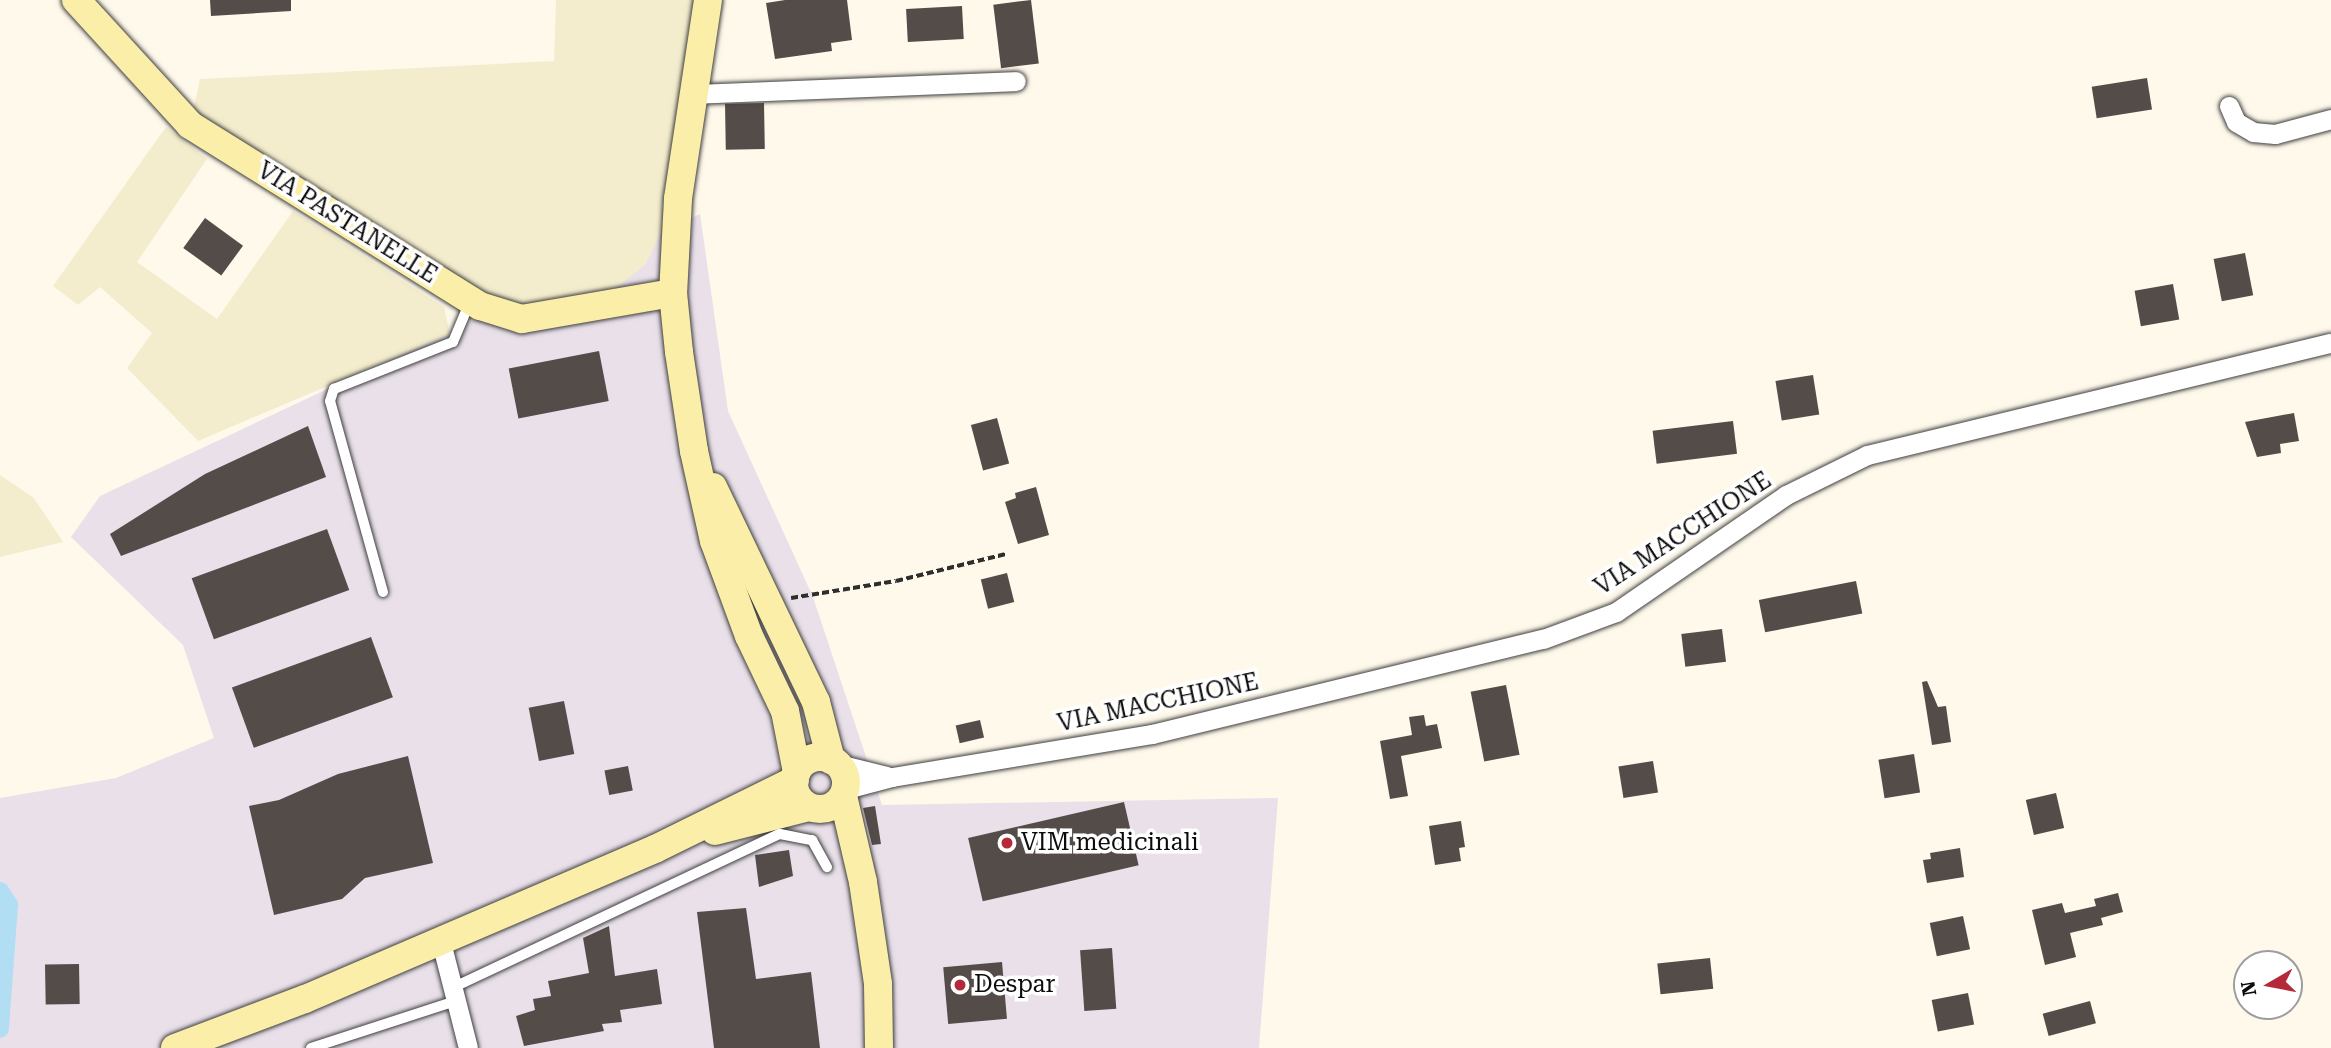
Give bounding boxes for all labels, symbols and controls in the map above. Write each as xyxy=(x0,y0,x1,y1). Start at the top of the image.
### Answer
street label: VIA PASTANELLE xyxy=(252,156,442,290)
street label: VIA MACCHIONE xyxy=(1589,466,1777,602)
street label: VIA MACCHIONE xyxy=(1055,668,1261,738)
place label: VIM medicinali xyxy=(1021,829,1199,857)
marker: VIM medicinali xyxy=(999,835,1015,851)
north arrow xyxy=(2233,950,2303,1020)
place label: Despar xyxy=(974,971,1055,999)
marker: Despar xyxy=(952,977,968,993)
text: N xyxy=(2236,979,2261,998)

